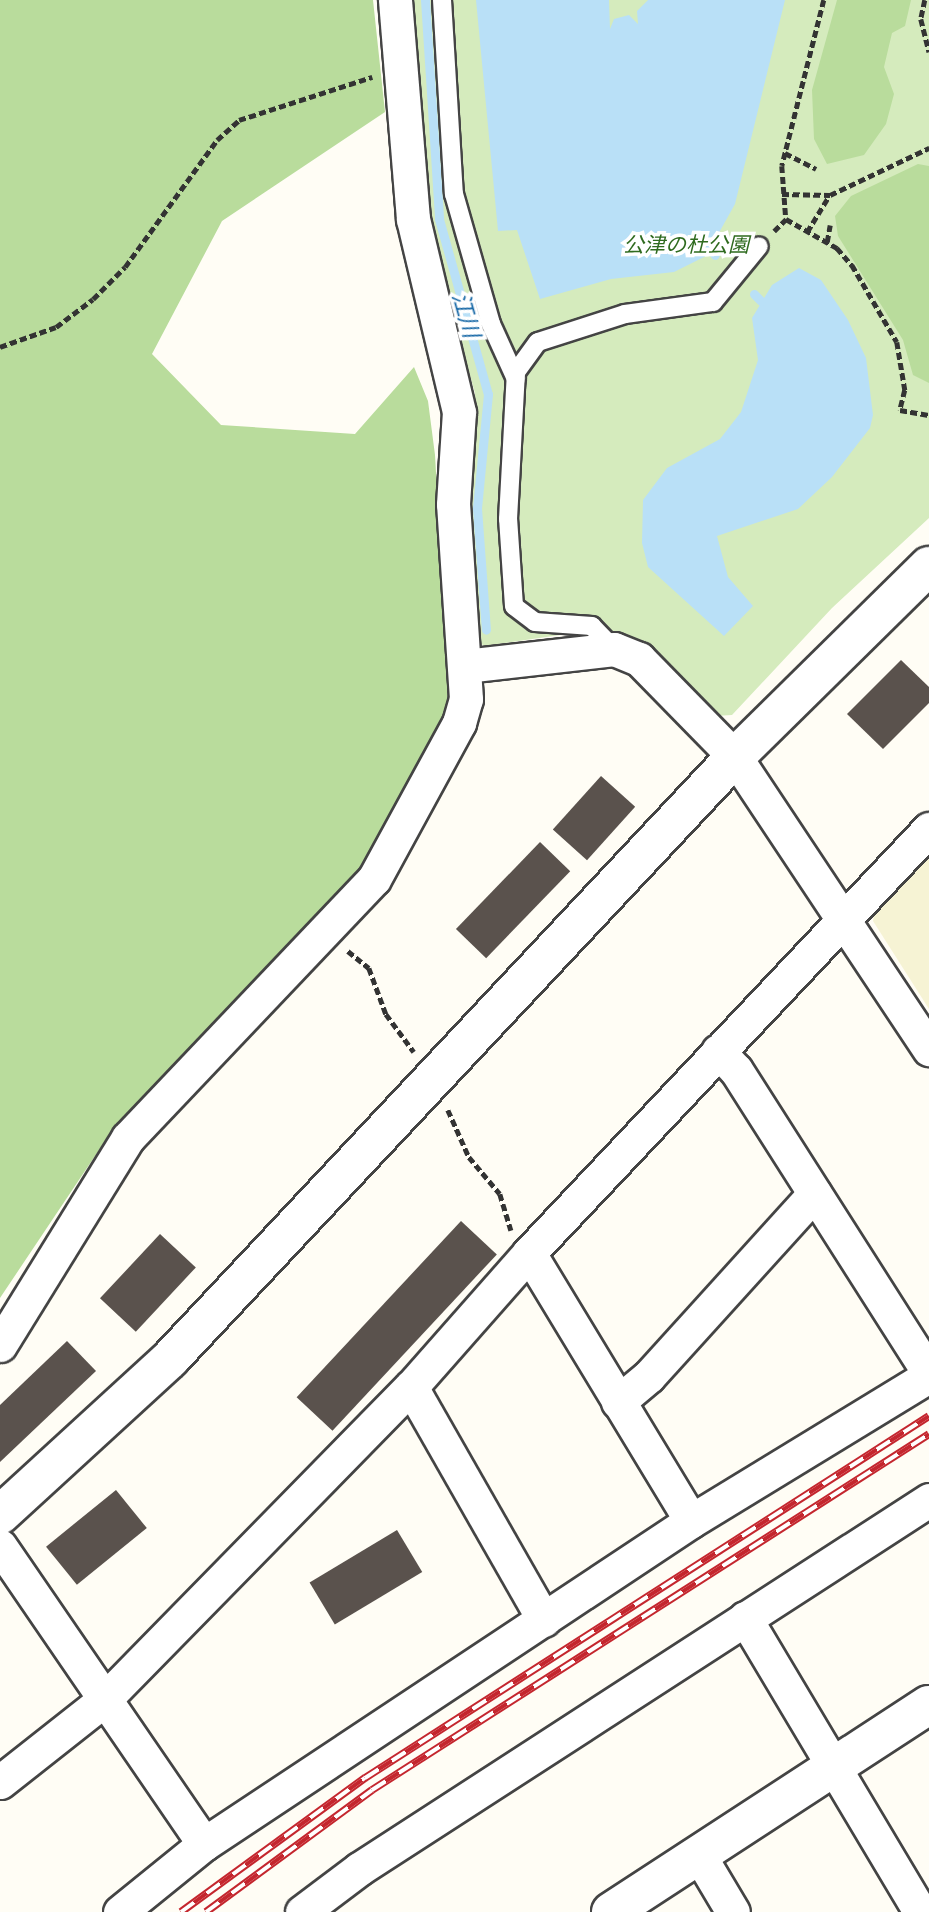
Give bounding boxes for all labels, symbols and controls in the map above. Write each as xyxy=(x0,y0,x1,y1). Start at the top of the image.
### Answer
park label: 公津の杜公園 xyxy=(623,232,749,258)
water label: 江川 xyxy=(446,289,486,341)

